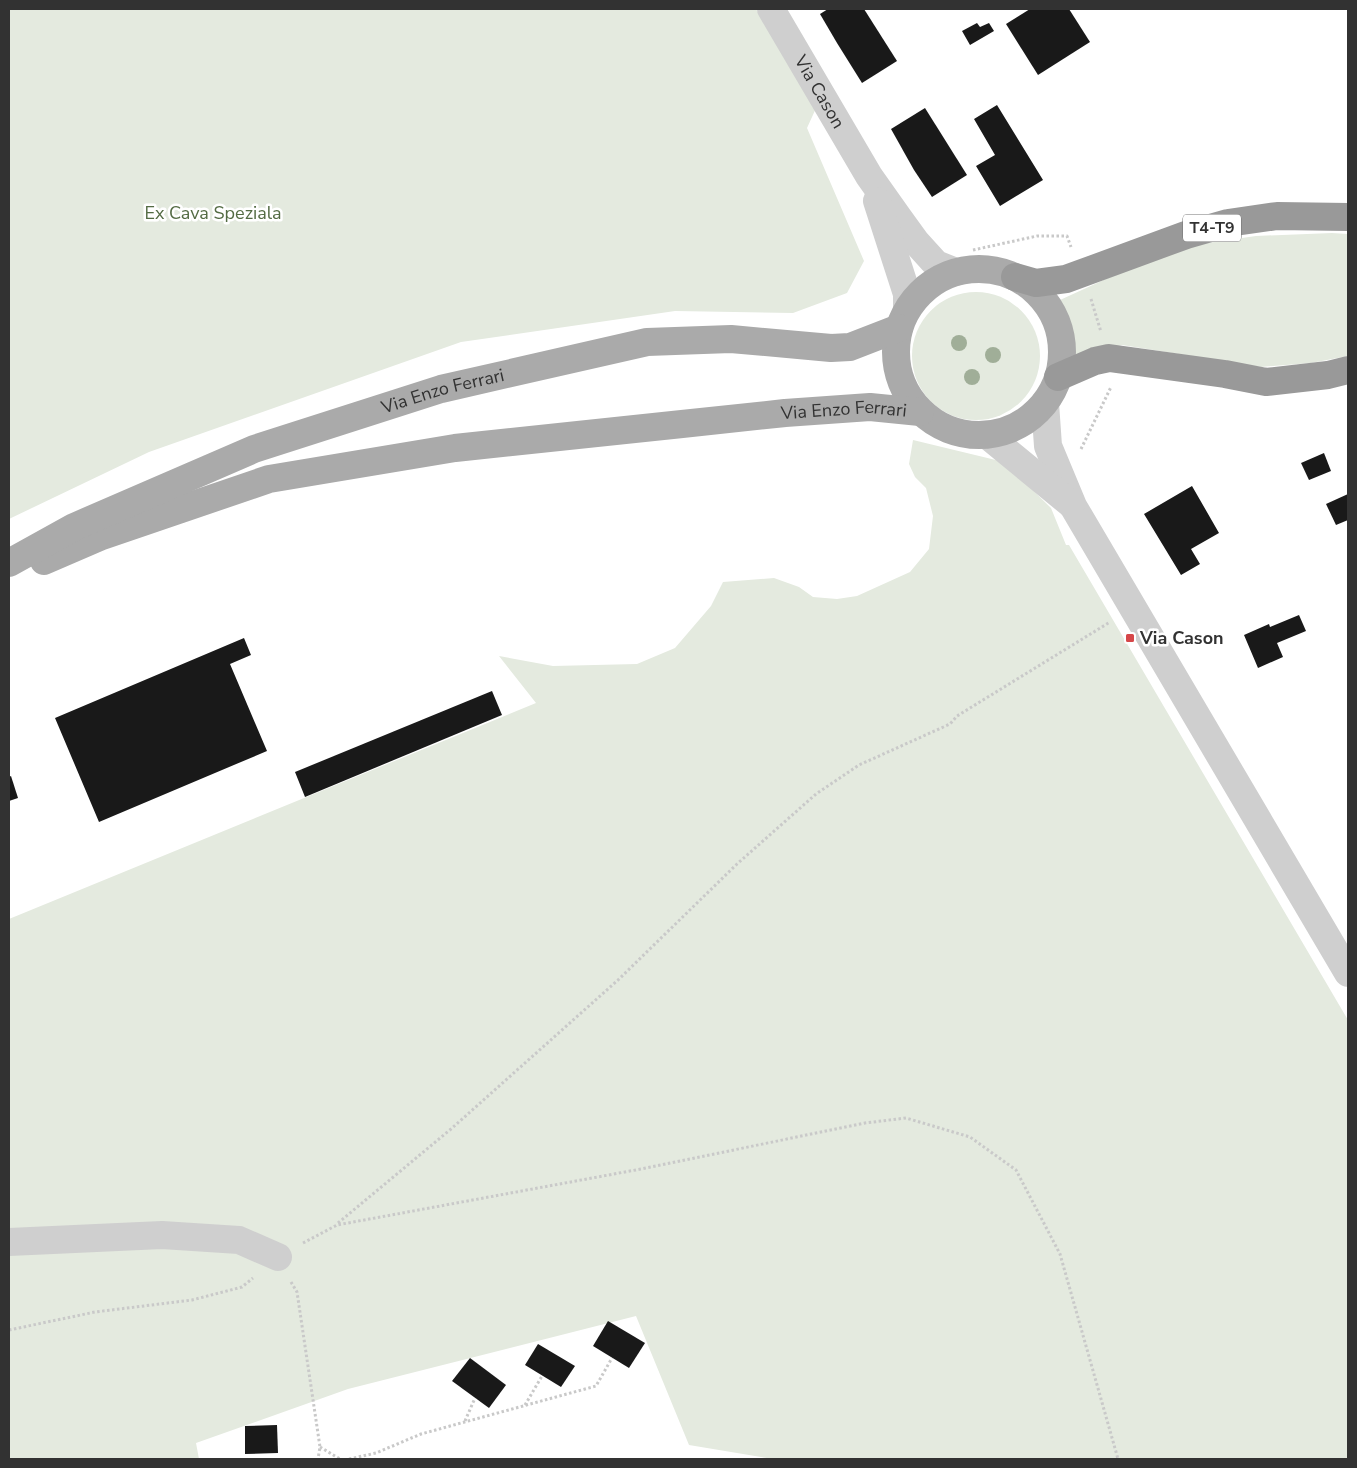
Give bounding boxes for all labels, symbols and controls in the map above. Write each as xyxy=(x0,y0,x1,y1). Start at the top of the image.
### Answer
street label: Via Cason xyxy=(788,50,850,133)
park label: Ex Cava Speziala xyxy=(144,201,282,225)
road number: T4-T9 xyxy=(1183,214,1241,242)
street label: Via Enzo Ferrari xyxy=(377,363,506,420)
street label: Via Enzo Ferrari xyxy=(779,395,908,425)
place label: Via Cason xyxy=(1139,626,1224,650)
marker: Via Cason xyxy=(1124,632,1136,644)

